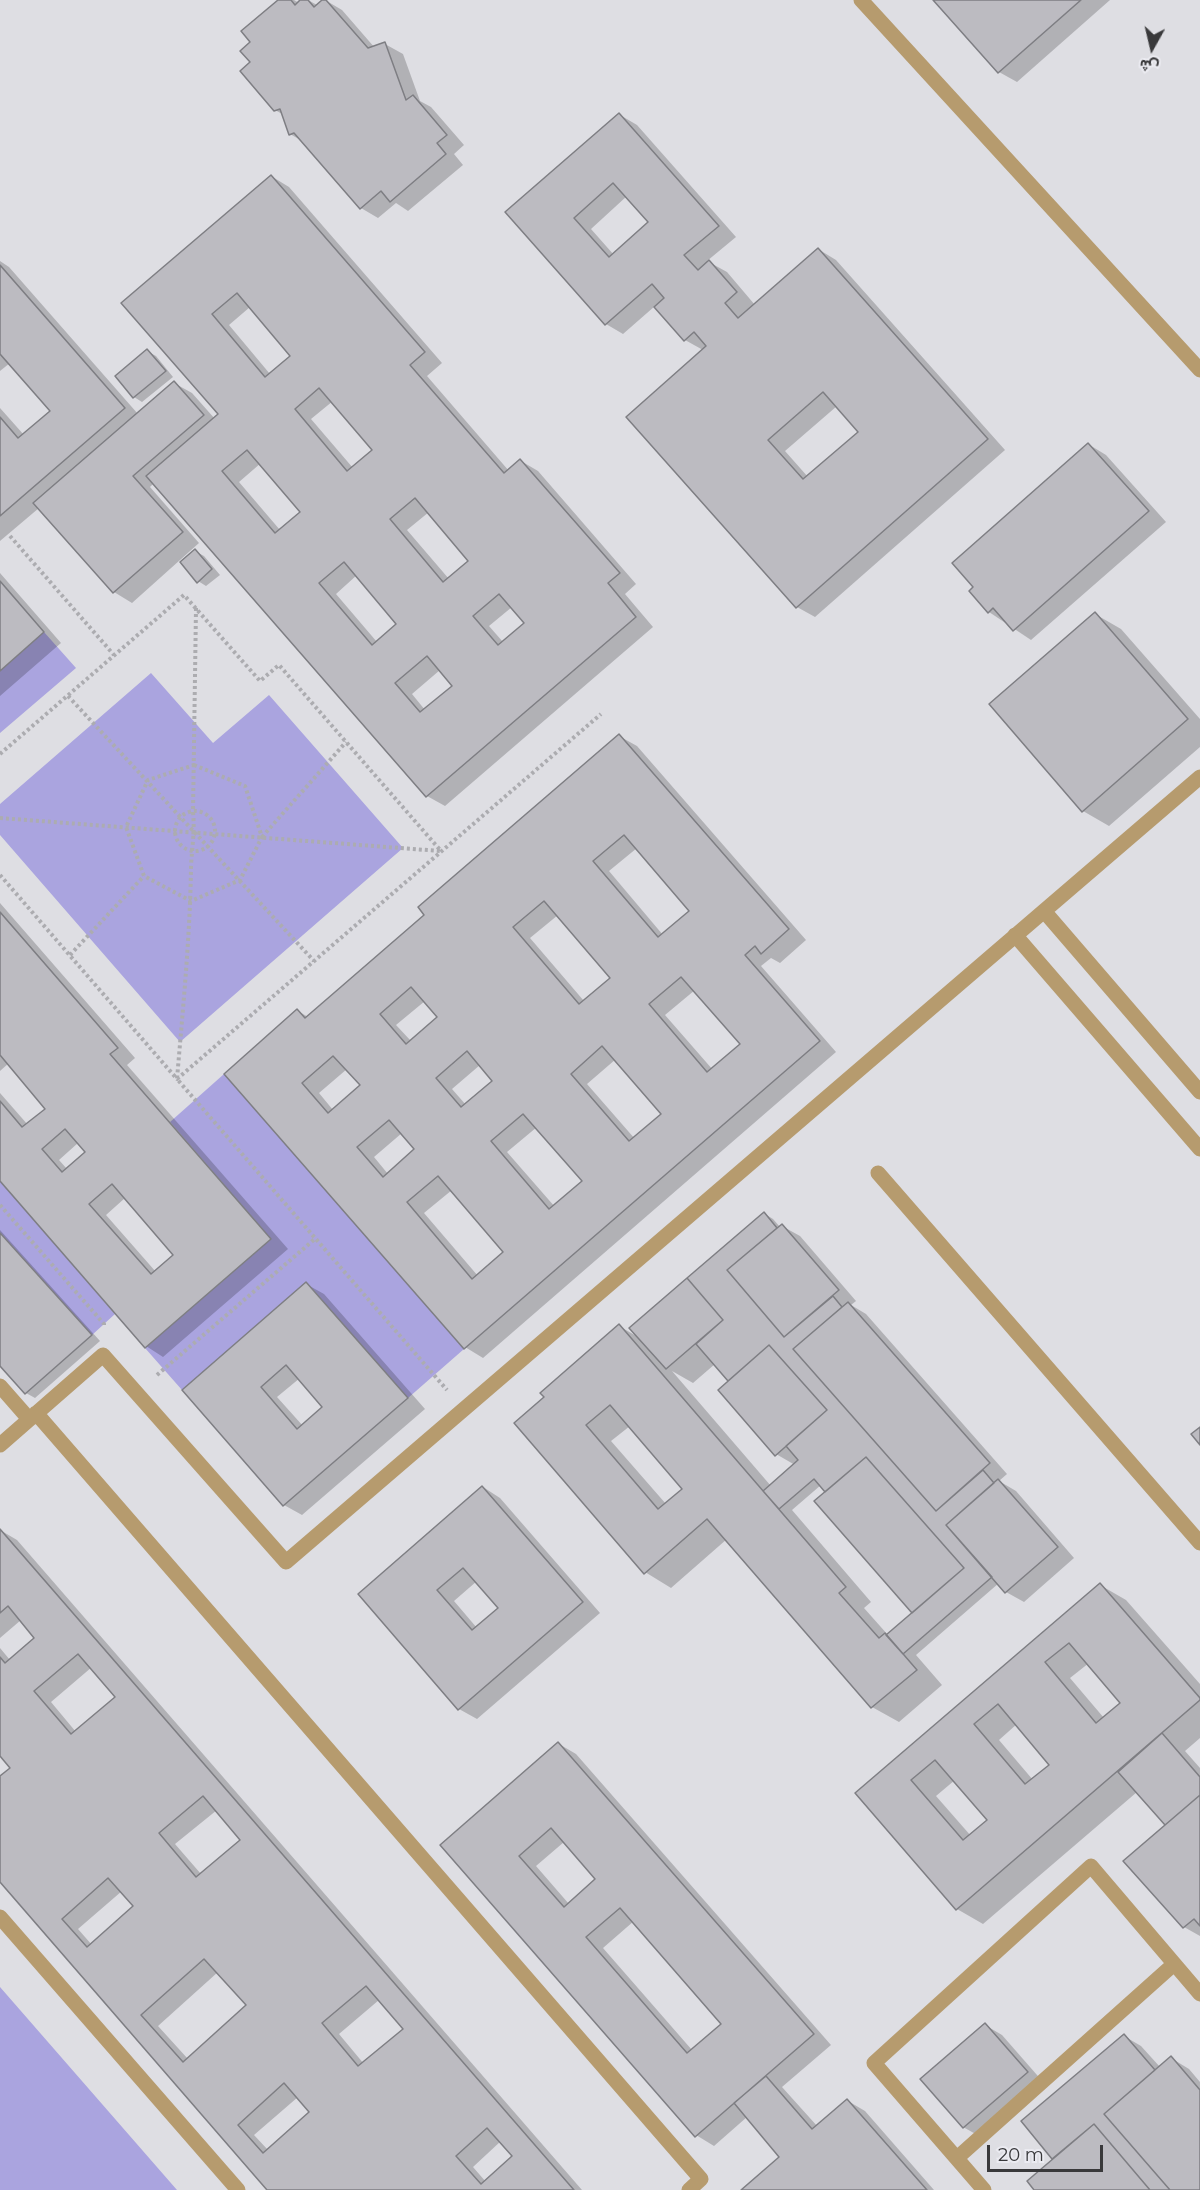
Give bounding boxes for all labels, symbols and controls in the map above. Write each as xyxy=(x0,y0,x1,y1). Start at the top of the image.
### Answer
north arrow xyxy=(1122,18,1182,78)
text: ش xyxy=(1139,56,1160,77)
scale bar xyxy=(990,2133,1106,2171)
text: 20 m xyxy=(998,2144,1044,2166)

